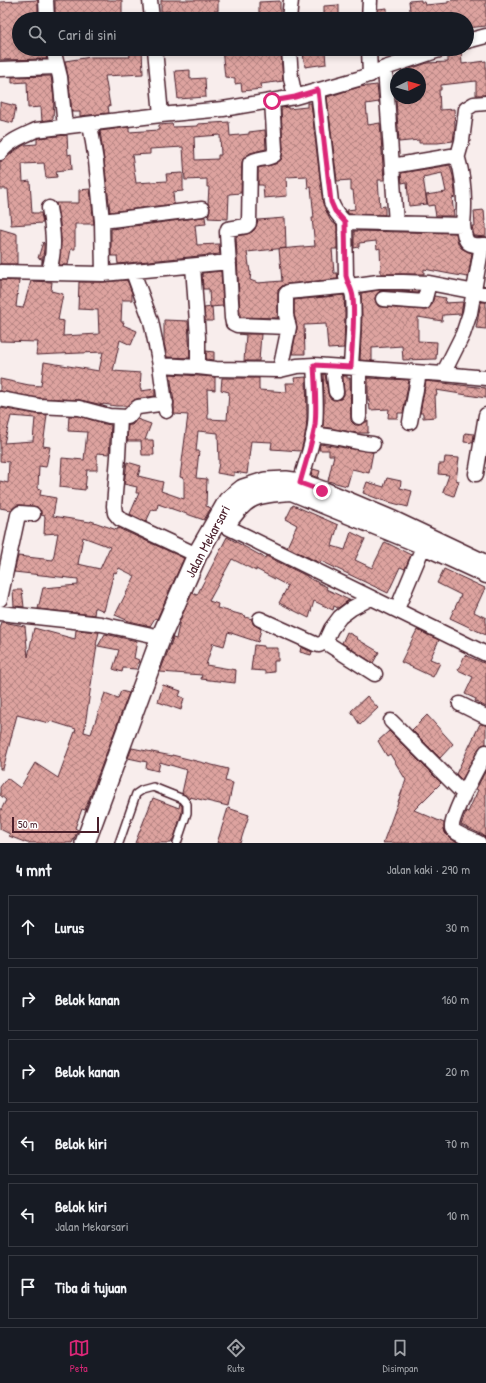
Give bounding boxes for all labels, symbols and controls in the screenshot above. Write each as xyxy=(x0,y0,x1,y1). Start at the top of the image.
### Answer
search box xyxy=(12,12,474,56)
icon: search xyxy=(26,23,48,45)
text: Cari di sini xyxy=(58,24,117,45)
north arrow xyxy=(390,68,426,104)
route start xyxy=(263,92,281,110)
route end xyxy=(313,482,331,500)
street label: Jalan Mekarsari xyxy=(180,501,234,581)
scale bar xyxy=(12,815,99,834)
text: 50 m xyxy=(18,817,38,831)
text: 4 mnt xyxy=(16,858,51,881)
text: Jalan kaki · 290 m xyxy=(387,860,470,878)
icon: ahead xyxy=(17,916,39,938)
text: Lurus xyxy=(55,917,84,938)
text: 30 m xyxy=(446,918,469,936)
icon: right xyxy=(17,988,39,1010)
text: Belok kanan xyxy=(55,989,120,1010)
text: 160 m xyxy=(441,990,469,1008)
icon: right xyxy=(17,1060,39,1082)
text: Belok kanan xyxy=(55,1061,120,1082)
text: 20 m xyxy=(445,1062,469,1080)
icon: left xyxy=(17,1132,39,1154)
text: Belok kiri xyxy=(55,1133,107,1154)
text: 70 m xyxy=(445,1134,469,1152)
text: Belok kiri xyxy=(55,1196,107,1217)
icon: left xyxy=(17,1204,39,1226)
text: 10 m xyxy=(447,1206,469,1224)
text: Jalan Mekarsari xyxy=(55,1217,129,1235)
icon: arrive xyxy=(17,1276,39,1298)
text: Tiba di tujuan xyxy=(55,1277,127,1298)
tab: Peta xyxy=(68,1337,90,1375)
tab: Rute xyxy=(225,1337,247,1375)
tab: Disimpan xyxy=(382,1337,418,1375)

